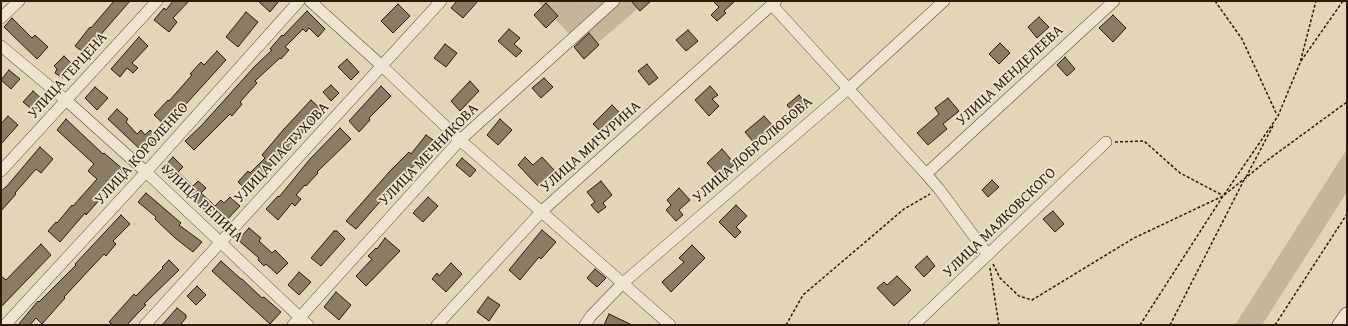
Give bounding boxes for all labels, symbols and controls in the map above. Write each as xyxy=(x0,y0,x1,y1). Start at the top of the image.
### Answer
street label: УЛИЦА МЕНДЕЛЕЕВА xyxy=(953,22,1067,130)
street label: УЛИЦА ГЕРЦЕНА xyxy=(24,29,112,123)
street label: УЛИЦА ДОБРОЛЮБОВА xyxy=(689,93,817,207)
street label: УЛИЦА МИЧУРИНА xyxy=(537,97,645,197)
street label: УЛИЦА КОРОЛЕНКО xyxy=(91,99,193,209)
street label: УЛИЦА ПАСТУХОВА xyxy=(231,99,333,207)
street label: УЛИЦА МЕЧНИКОВА xyxy=(376,100,482,210)
street label: УЛИЦА РЕПИНА xyxy=(157,162,247,246)
street label: УЛИЦА МАЯКОВСКОГО xyxy=(940,164,1060,282)

